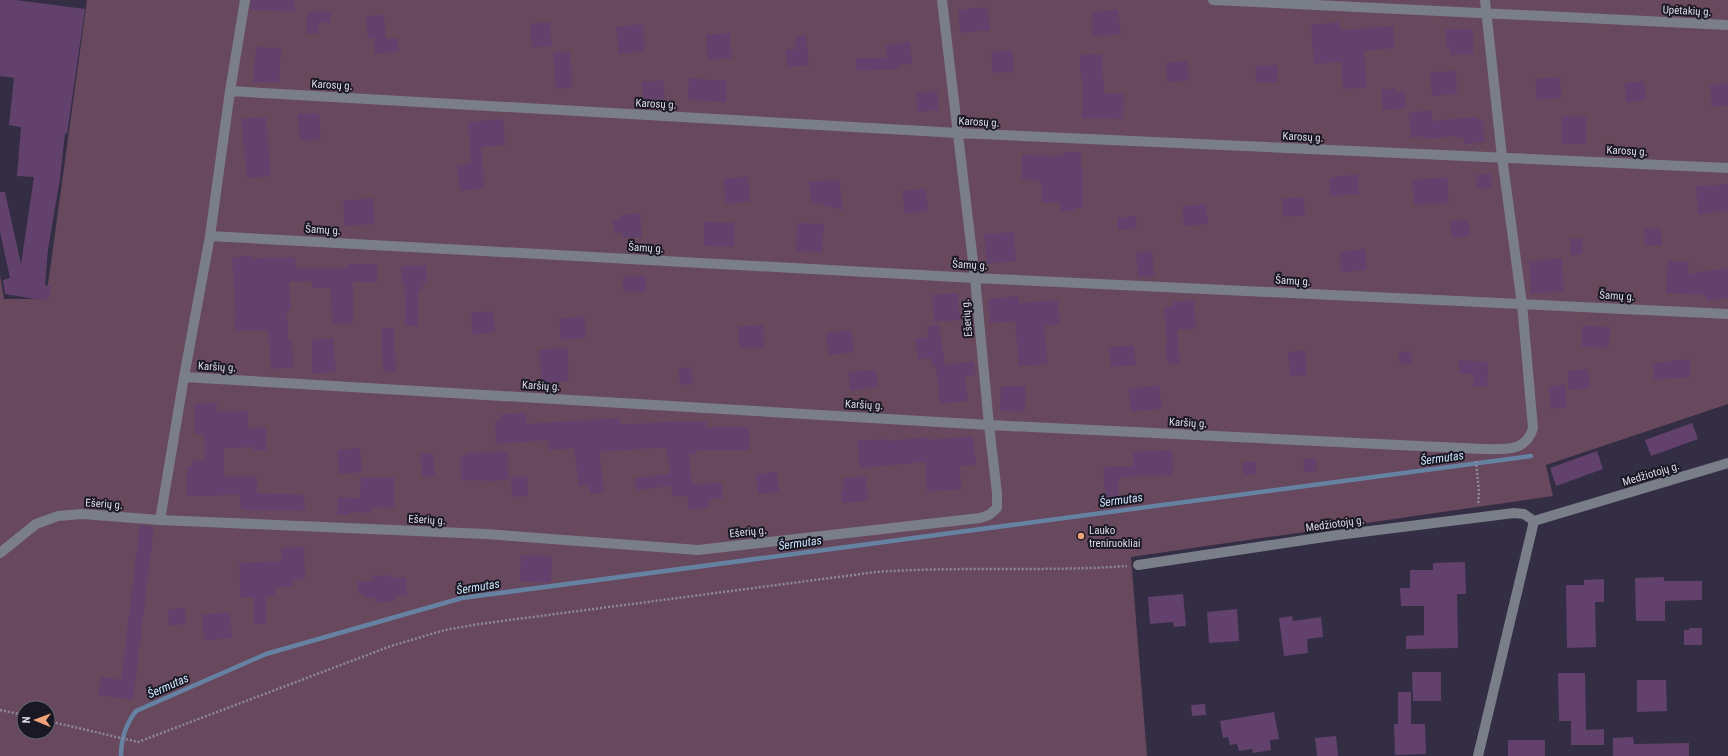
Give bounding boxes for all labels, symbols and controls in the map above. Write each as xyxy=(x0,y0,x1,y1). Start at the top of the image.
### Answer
street label: Upėtakių g. xyxy=(1662,3,1712,19)
street label: Karosų g. xyxy=(311,77,353,93)
street label: Karosų g. xyxy=(635,96,677,112)
street label: Karosų g. xyxy=(958,114,1000,130)
street label: Karosų g. xyxy=(1282,129,1324,145)
street label: Karosų g. xyxy=(1606,143,1648,159)
street label: Šamų g. xyxy=(305,223,341,237)
street label: Šamų g. xyxy=(628,241,664,255)
street label: Šamų g. xyxy=(952,258,988,272)
street label: Šamų g. xyxy=(1275,274,1311,288)
street label: Šamų g. xyxy=(1599,289,1635,303)
street label: Ešerių g. xyxy=(959,299,975,337)
street label: Karšių g. xyxy=(198,360,237,374)
street label: Karšių g. xyxy=(522,379,561,393)
street label: Karšių g. xyxy=(845,398,884,412)
street label: Karšių g. xyxy=(1169,416,1208,430)
water label: Šermutas xyxy=(1419,447,1465,468)
street label: Medžiotojų g. xyxy=(1621,459,1681,489)
water label: Šermutas xyxy=(1098,489,1144,510)
street label: Ešerių g. xyxy=(85,496,123,512)
street label: Ešerių g. xyxy=(408,513,446,527)
street label: Medžiotojų g. xyxy=(1305,513,1365,535)
street label: Ešerių g. xyxy=(729,524,768,540)
place label: Lauko treniruokliai xyxy=(1089,524,1141,550)
marker: Lauko treniruokliai xyxy=(1076,531,1086,541)
water label: Šermutas xyxy=(777,532,823,553)
water label: Šermutas xyxy=(455,576,501,597)
water label: Šermutas xyxy=(145,670,191,701)
north arrow xyxy=(16,700,56,740)
text: N xyxy=(20,716,33,723)

